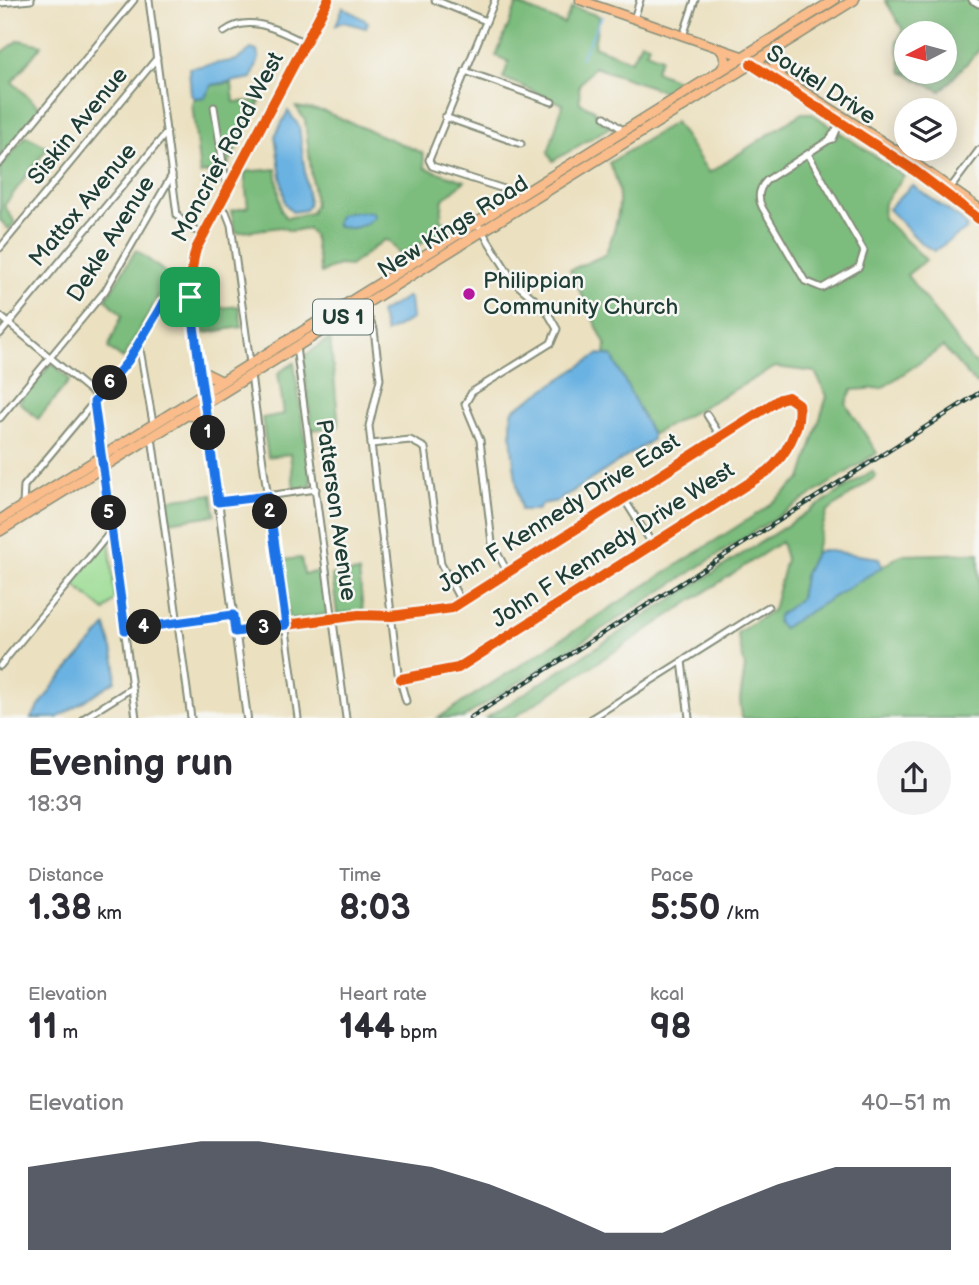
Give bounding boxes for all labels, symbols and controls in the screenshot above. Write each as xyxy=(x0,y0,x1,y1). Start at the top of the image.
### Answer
north arrow xyxy=(894,21,957,84)
map controls xyxy=(894,21,957,161)
street label: Soutel Drive xyxy=(761,39,881,131)
street label: Moncrief Road West xyxy=(166,47,290,247)
street label: Siskin Avenue xyxy=(22,61,134,191)
button: layers xyxy=(894,98,957,161)
street label: Mattox Avenue xyxy=(23,137,143,273)
street label: New Kings Road xyxy=(373,169,533,285)
street label: Dekle Avenue xyxy=(61,171,161,307)
pin xyxy=(160,267,220,327)
place label: Philippian Community Church xyxy=(483,267,678,321)
icon: arrive xyxy=(171,278,209,316)
marker: Philippian Community Church xyxy=(461,286,477,302)
road number: US 1 xyxy=(313,300,373,334)
pin: 6 xyxy=(92,366,128,400)
text: 6 xyxy=(104,371,115,394)
pin: 1 xyxy=(190,416,226,450)
street label: Patterson Avenue xyxy=(309,418,363,602)
text: 1 xyxy=(204,421,212,444)
street label: John F Kennedy Drive East xyxy=(433,427,685,599)
street label: John F Kennedy Drive West xyxy=(486,456,740,634)
pin: 2 xyxy=(252,494,288,530)
pin: 5 xyxy=(92,496,126,530)
text: 2 xyxy=(264,500,275,523)
text: 5 xyxy=(103,501,114,524)
pin: 4 xyxy=(127,610,162,644)
pin: 3 xyxy=(246,610,282,646)
text: 4 xyxy=(138,615,149,638)
text: 3 xyxy=(258,616,269,639)
text: Evening run xyxy=(28,741,233,786)
button: share xyxy=(877,741,951,815)
text: 18:39 xyxy=(28,790,82,818)
text: Distance xyxy=(28,864,104,887)
text: Time xyxy=(339,864,381,887)
text: Pace xyxy=(650,864,693,887)
text: 1.38 xyxy=(28,887,92,930)
text: 8:03 xyxy=(339,887,411,930)
text: 5:50 xyxy=(650,887,721,930)
text: km xyxy=(92,902,122,925)
text: /km xyxy=(721,902,759,925)
text: Elevation xyxy=(28,983,107,1006)
text: Heart rate xyxy=(339,983,427,1006)
text: kcal xyxy=(650,983,684,1006)
text: 11 xyxy=(28,1006,57,1049)
text: 144 xyxy=(339,1006,395,1049)
text: 98 xyxy=(650,1006,692,1049)
text: m xyxy=(57,1021,78,1044)
text: bpm xyxy=(395,1021,438,1044)
text: Elevation xyxy=(28,1089,124,1117)
text: 40–51 m xyxy=(861,1089,951,1117)

